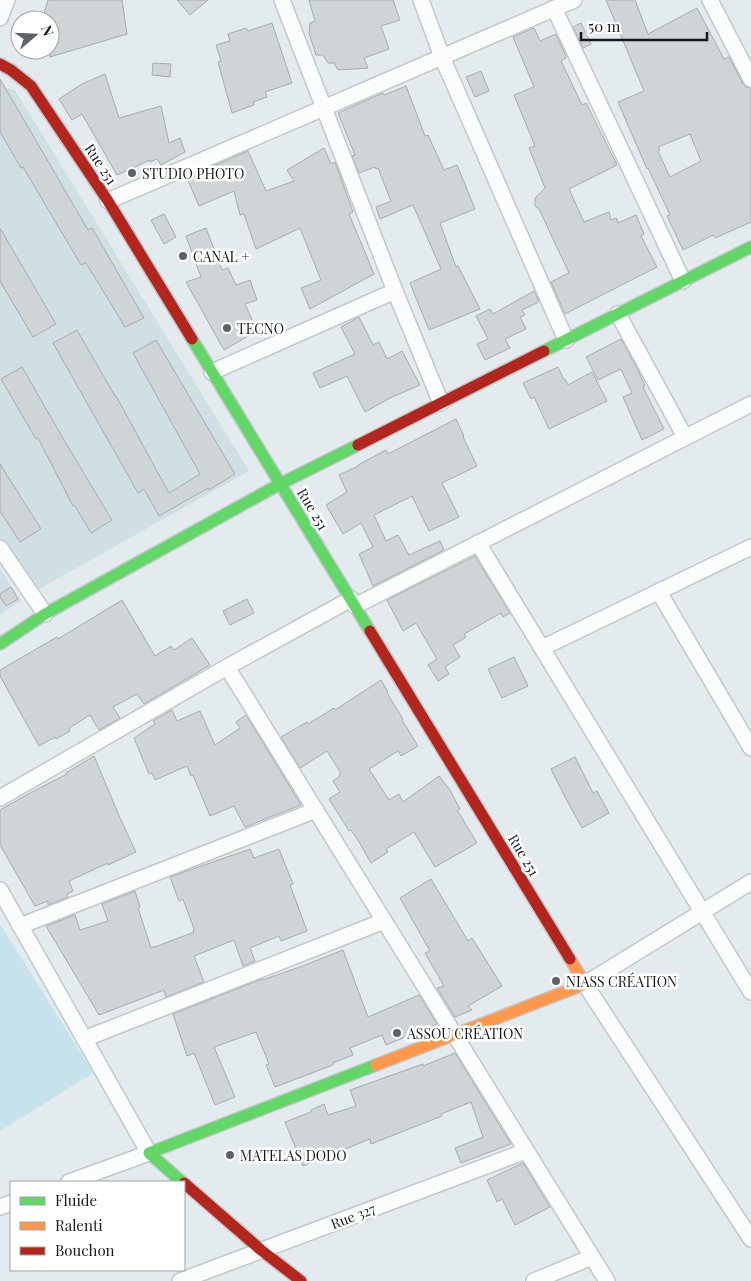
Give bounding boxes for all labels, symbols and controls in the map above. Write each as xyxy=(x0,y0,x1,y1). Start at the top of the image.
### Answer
north arrow xyxy=(10,10,60,60)
scale bar xyxy=(581,10,707,42)
text: 50 m xyxy=(588,16,621,36)
text: N xyxy=(37,23,58,38)
street label: Rue 251 xyxy=(81,140,121,188)
place label: STUDIO PHOTO xyxy=(142,164,244,183)
marker: STUDIO PHOTO xyxy=(126,167,138,179)
place label: CANAL + xyxy=(193,247,249,266)
marker: CANAL + xyxy=(177,250,189,262)
place label: TECNO xyxy=(237,319,284,338)
marker: TECNO xyxy=(221,322,233,334)
street label: Rue 251 xyxy=(293,485,333,533)
street label: Rue 251 xyxy=(504,831,544,879)
place label: NIASS CRÉATION xyxy=(566,972,677,991)
marker: NIASS CRÉATION xyxy=(550,975,562,987)
place label: ASSOU CRÉATION xyxy=(406,1024,523,1043)
marker: ASSOU CRÉATION xyxy=(391,1027,403,1039)
place label: MATELAS DODO xyxy=(240,1146,347,1165)
marker: MATELAS DODO xyxy=(224,1149,236,1161)
legend xyxy=(10,1181,185,1271)
text: Fluide xyxy=(55,1190,97,1210)
street label: Rue 327 xyxy=(328,1199,378,1233)
text: Ralenti xyxy=(55,1215,103,1235)
text: Bouchon xyxy=(55,1240,115,1260)

